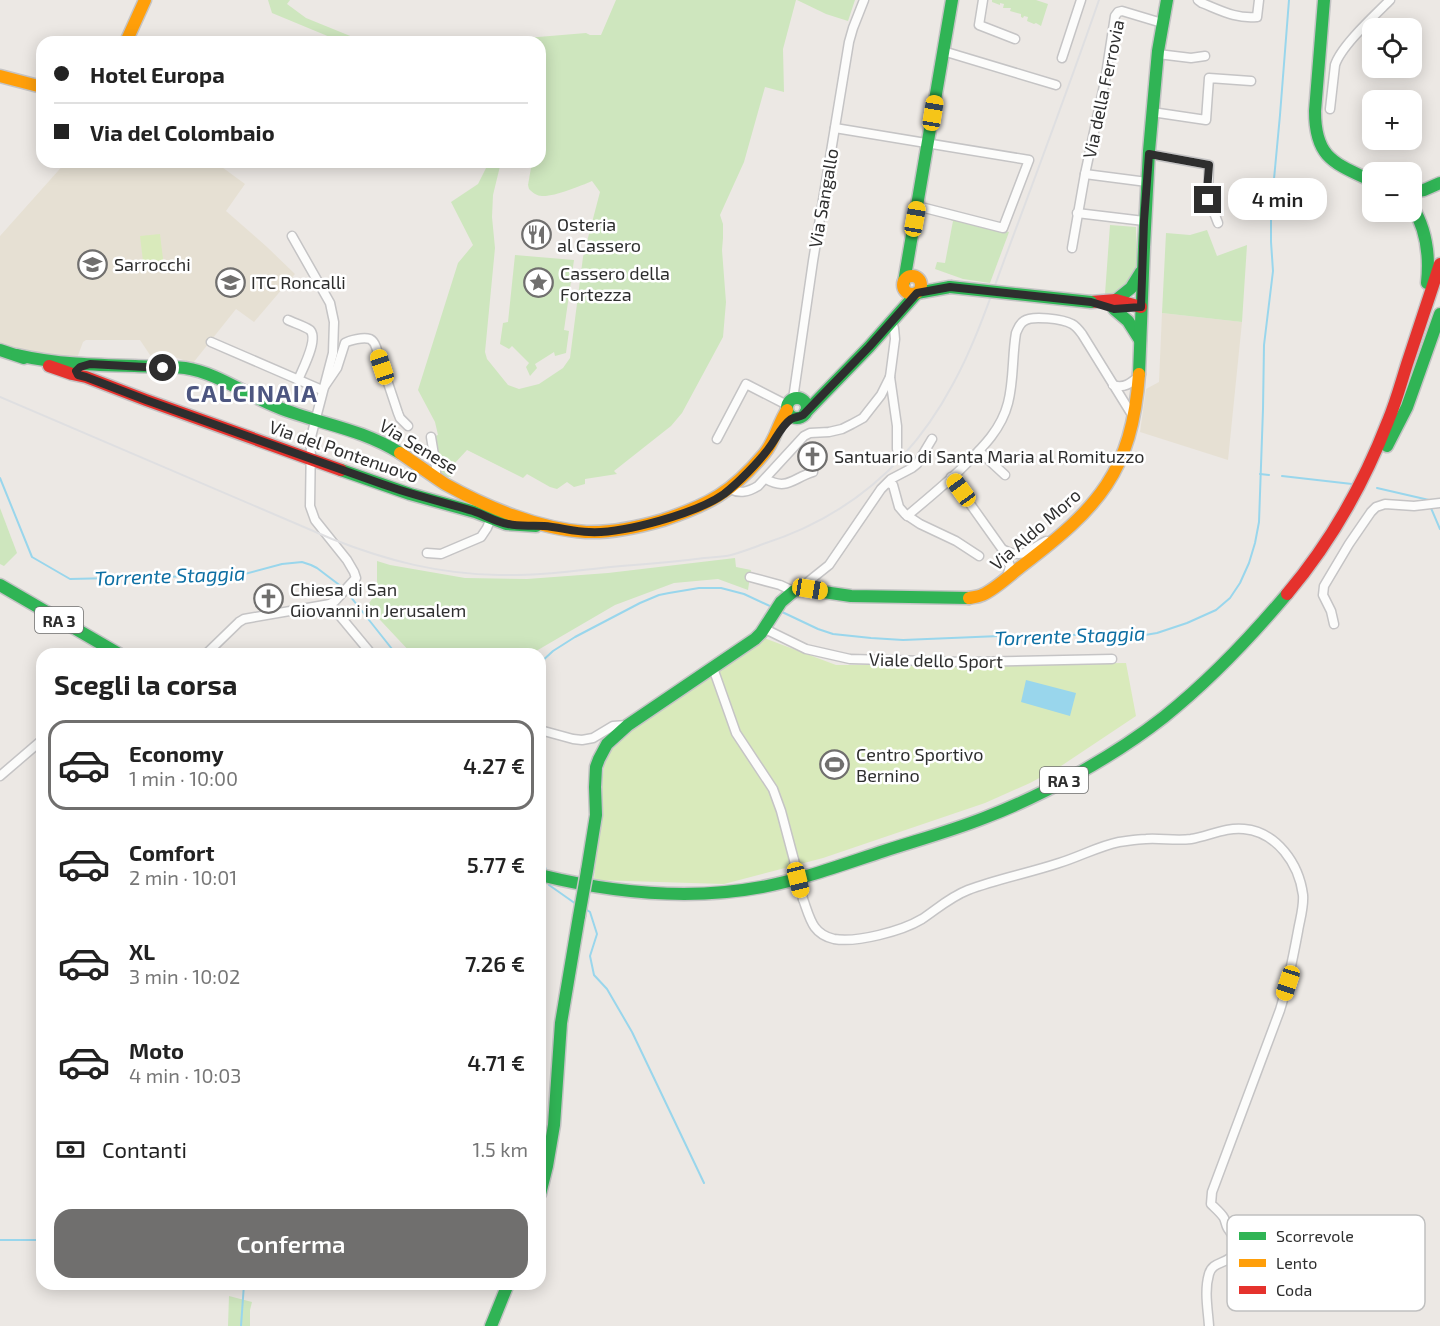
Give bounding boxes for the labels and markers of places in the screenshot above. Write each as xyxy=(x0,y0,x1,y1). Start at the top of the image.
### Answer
place label: Osteria al Cassero xyxy=(557,213,641,256)
restaurant icon: Osteria al Cassero xyxy=(520,218,552,250)
school or university icon: Sarrocchi xyxy=(77,248,109,280)
place label: Sarrocchi xyxy=(114,253,191,275)
place label: Cassero della Fortezza xyxy=(560,262,670,305)
school or university icon: ITC Roncalli xyxy=(214,266,246,298)
place icon: Cassero della Fortezza xyxy=(523,267,555,299)
place label: ITC Roncalli xyxy=(251,271,346,293)
church icon: Santuario di Santa Maria al Romituzzo xyxy=(797,440,829,472)
place label: Santuario di Santa Maria al Romituzzo xyxy=(834,445,1145,467)
place label: Chiesa di San Giovanni in Jerusalem xyxy=(290,578,466,621)
church icon: Chiesa di San Giovanni in Jerusalem xyxy=(253,583,285,615)
place label: Centro Sportivo Bernino xyxy=(856,743,983,786)
sports icon: Centro Sportivo Bernino xyxy=(819,748,851,780)

